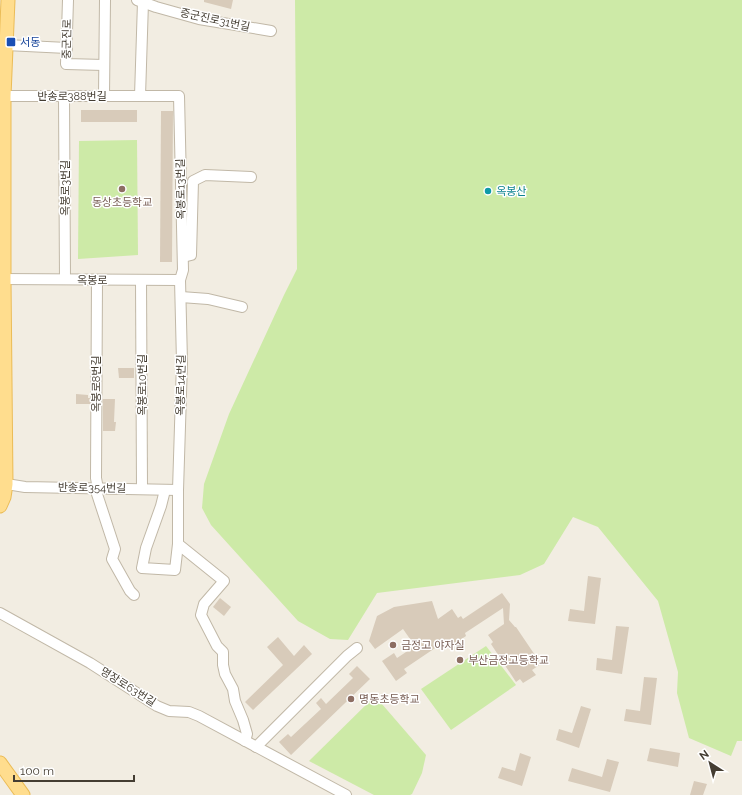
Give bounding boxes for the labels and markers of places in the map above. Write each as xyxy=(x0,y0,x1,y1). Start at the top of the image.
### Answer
marker: 서동 xyxy=(5,36,17,48)
place label: 서동 xyxy=(20,36,40,49)
marker: 동상초등학교 xyxy=(117,184,127,194)
place label: 옥봉산 xyxy=(496,185,526,198)
marker: 옥봉산 xyxy=(483,186,493,196)
place label: 동상초등학교 xyxy=(92,196,152,209)
place label: 금정고 야자실 xyxy=(401,639,465,652)
marker: 금정고 야자실 xyxy=(388,640,398,650)
place label: 부산금정고등학교 xyxy=(468,654,549,667)
marker: 부산금정고등학교 xyxy=(455,655,465,665)
place label: 명동초등학교 xyxy=(359,693,420,706)
marker: 명동초등학교 xyxy=(346,694,356,704)

